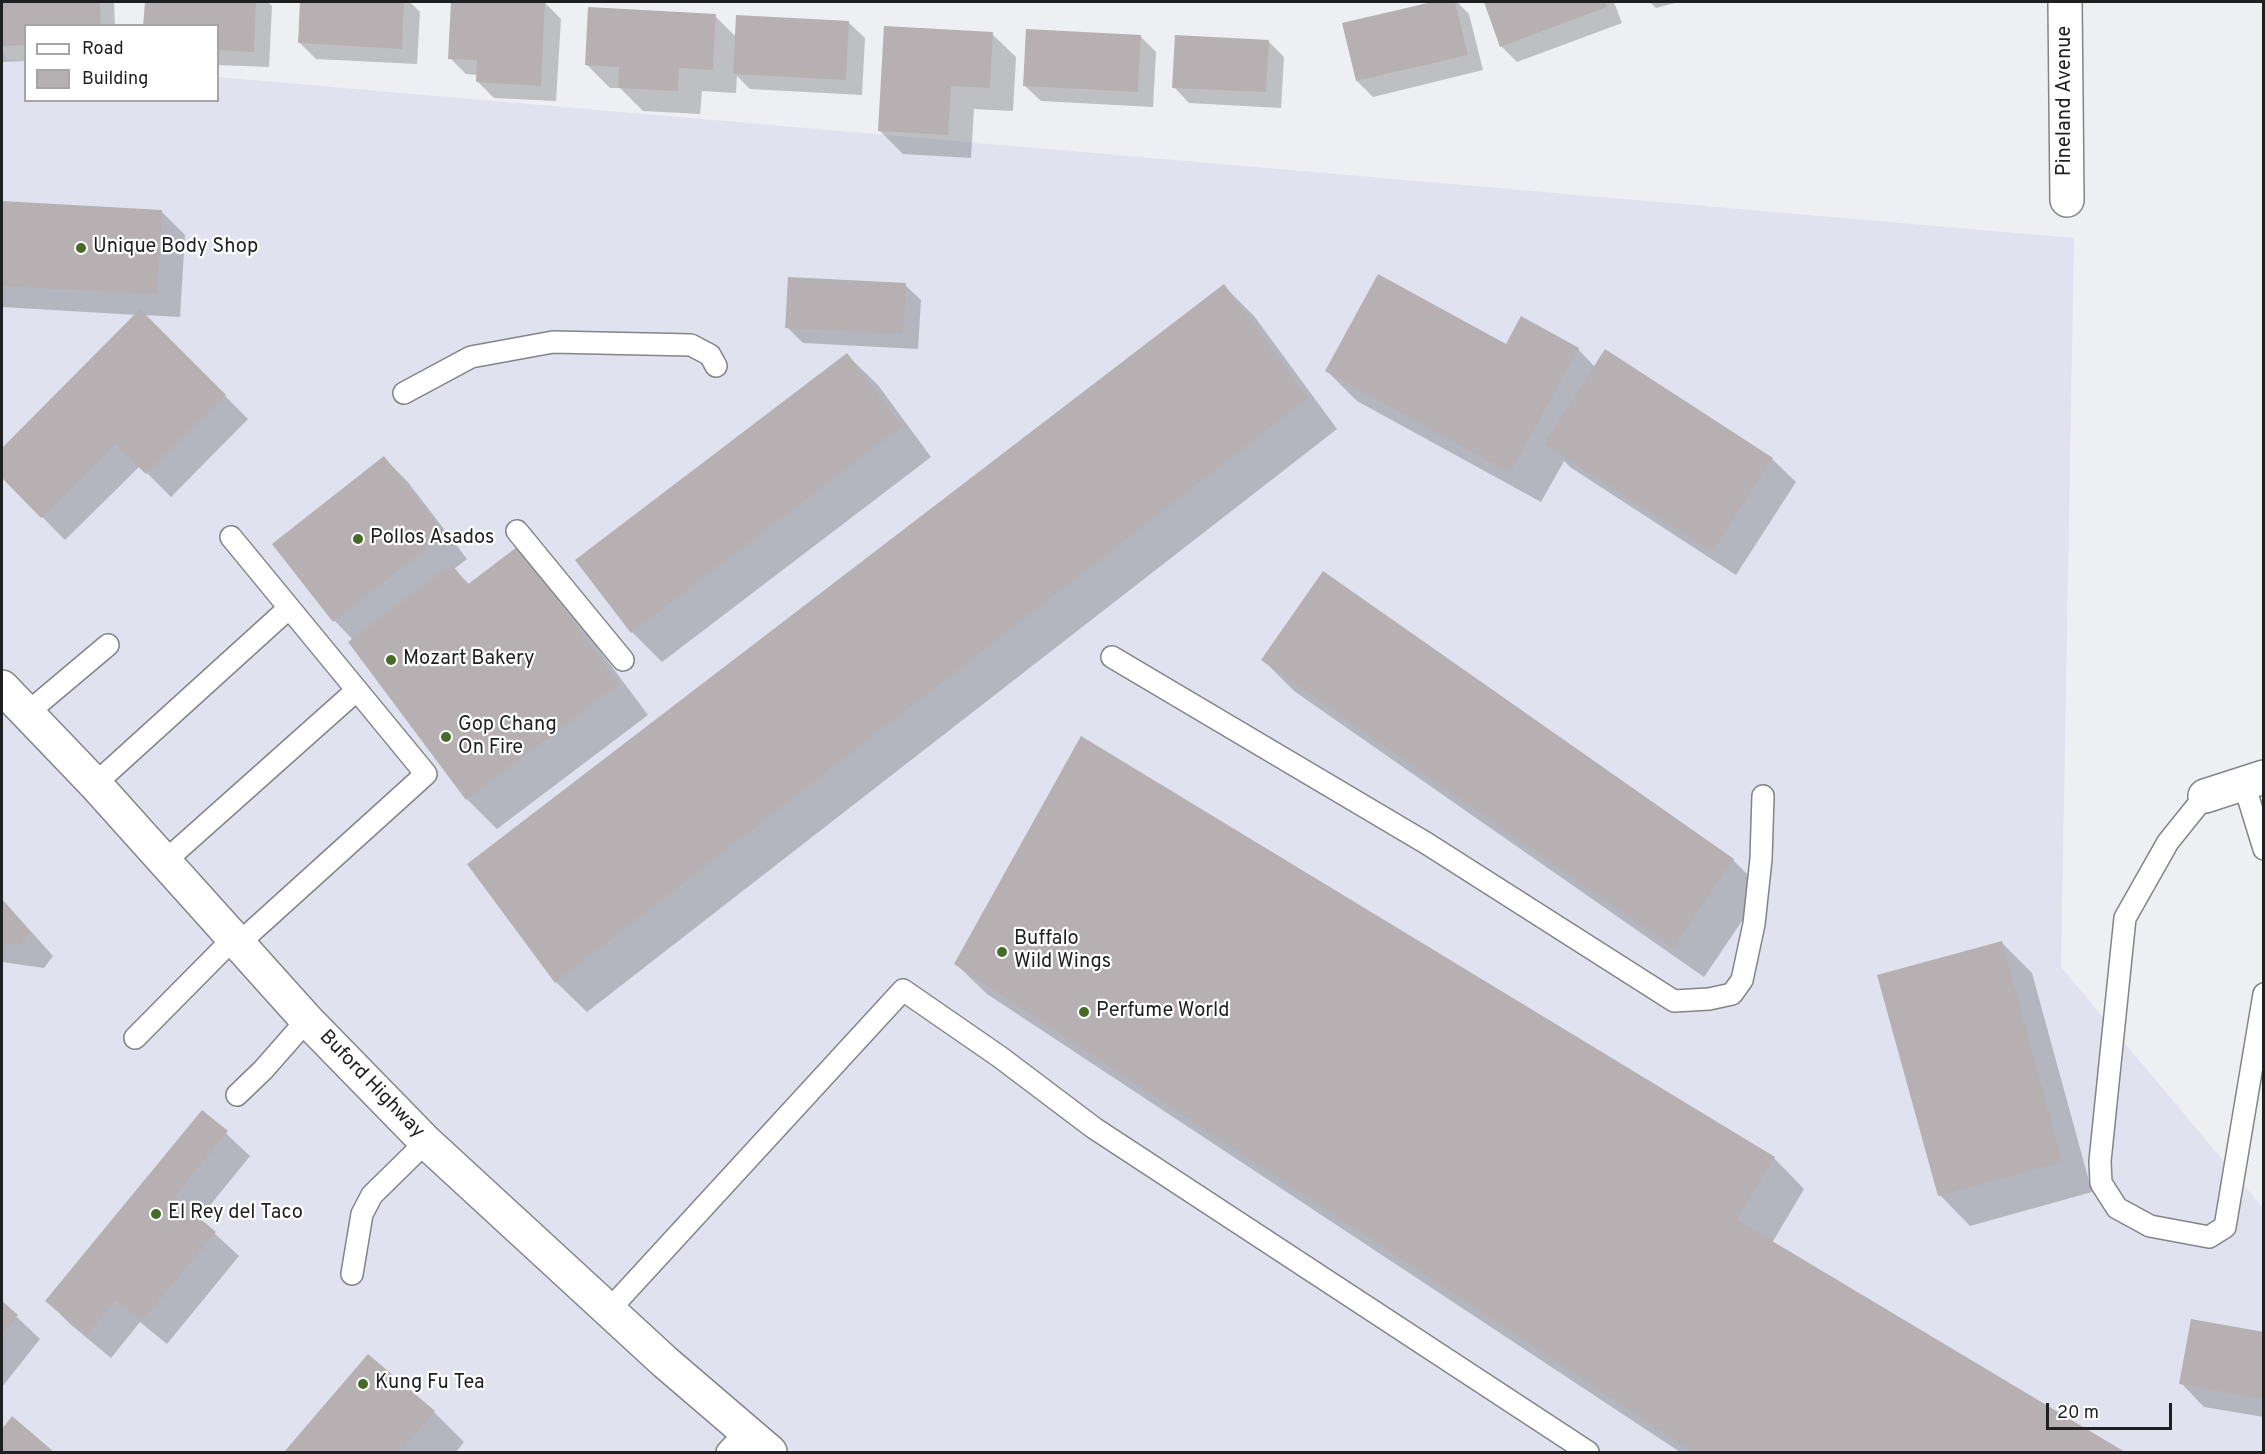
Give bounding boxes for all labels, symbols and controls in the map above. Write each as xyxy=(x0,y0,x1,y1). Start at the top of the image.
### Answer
legend xyxy=(24,24,219,102)
street label: Pineland Avenue xyxy=(2054,26,2078,176)
text: Road xyxy=(82,38,124,61)
text: Building xyxy=(82,68,148,91)
place label: Unique Body Shop xyxy=(93,236,258,260)
marker: Unique Body Shop xyxy=(74,241,88,255)
place label: Pollos Asados xyxy=(370,527,494,551)
marker: Pollos Asados xyxy=(351,532,365,546)
place label: Mozart Bakery xyxy=(403,648,535,672)
marker: Mozart Bakery xyxy=(384,653,398,667)
place label: Gop Chang On Fire xyxy=(458,714,557,761)
marker: Gop Chang On Fire xyxy=(439,730,453,744)
place label: Buffalo Wild Wings xyxy=(1014,928,1111,975)
marker: Buffalo Wild Wings xyxy=(995,945,1009,959)
place label: Perfume World xyxy=(1096,1000,1229,1024)
marker: Perfume World xyxy=(1077,1005,1091,1019)
street label: Buford Highway xyxy=(313,1026,429,1144)
place label: El Rey del Taco xyxy=(168,1202,303,1226)
marker: El Rey del Taco xyxy=(149,1207,163,1221)
place label: Kung Fu Tea xyxy=(375,1372,485,1396)
marker: Kung Fu Tea xyxy=(356,1377,370,1391)
scale bar xyxy=(2049,1391,2175,1429)
text: 20 m xyxy=(2057,1402,2099,1425)

